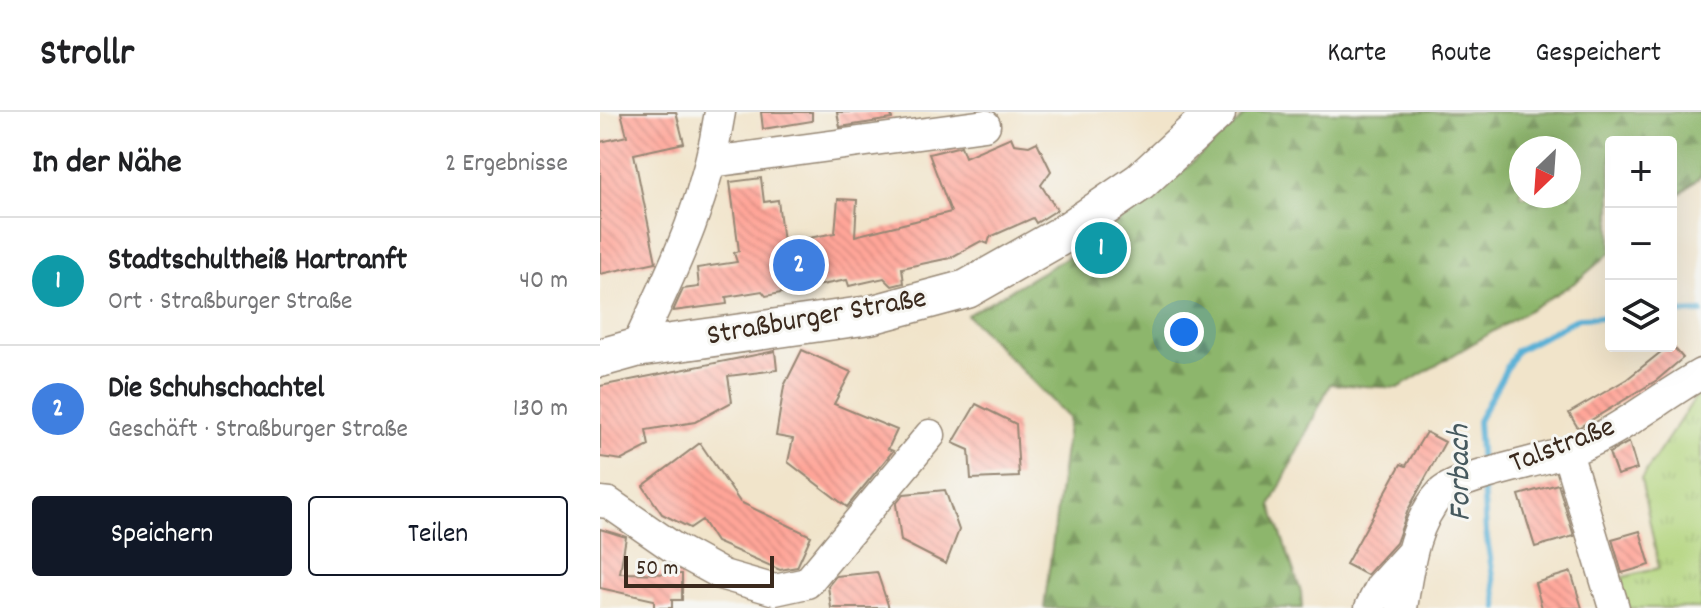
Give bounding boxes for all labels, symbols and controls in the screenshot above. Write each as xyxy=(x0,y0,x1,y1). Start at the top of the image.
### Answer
text: Strollr xyxy=(40,28,134,83)
text: Karte xyxy=(1327,35,1386,75)
text: Route xyxy=(1430,35,1491,75)
text: Gespeichert xyxy=(1535,35,1661,75)
north arrow xyxy=(1509,136,1581,208)
map controls xyxy=(1605,136,1677,352)
button: + xyxy=(1605,136,1677,208)
text: In der Nähe xyxy=(32,140,182,189)
text: 2 Ergebnisse xyxy=(445,146,568,183)
button: − xyxy=(1605,208,1677,280)
pin: 1 xyxy=(1075,218,1127,278)
pin: 2 xyxy=(773,235,825,295)
text: Stadtschultheiß Hartranft xyxy=(108,241,407,284)
text: 1 xyxy=(55,263,61,300)
text: 40 m xyxy=(519,263,568,300)
street label: Straßburger Straße xyxy=(704,279,930,359)
button: layers xyxy=(1605,280,1677,352)
text: Ort · Straßburger Straße xyxy=(108,284,353,321)
your location xyxy=(1164,312,1204,352)
text: Die Schuhschachtel xyxy=(108,369,324,412)
text: 2 xyxy=(52,391,64,428)
text: 130 m xyxy=(513,391,568,428)
street label: Talstraße xyxy=(1504,407,1622,487)
text: Geschäft · Straßburger Straße xyxy=(108,412,408,449)
water label: Forbach xyxy=(1438,423,1486,522)
button: Speichern xyxy=(32,496,292,576)
button: Teilen xyxy=(308,496,568,576)
scale bar xyxy=(624,552,774,588)
text: 50 m xyxy=(636,554,678,585)

